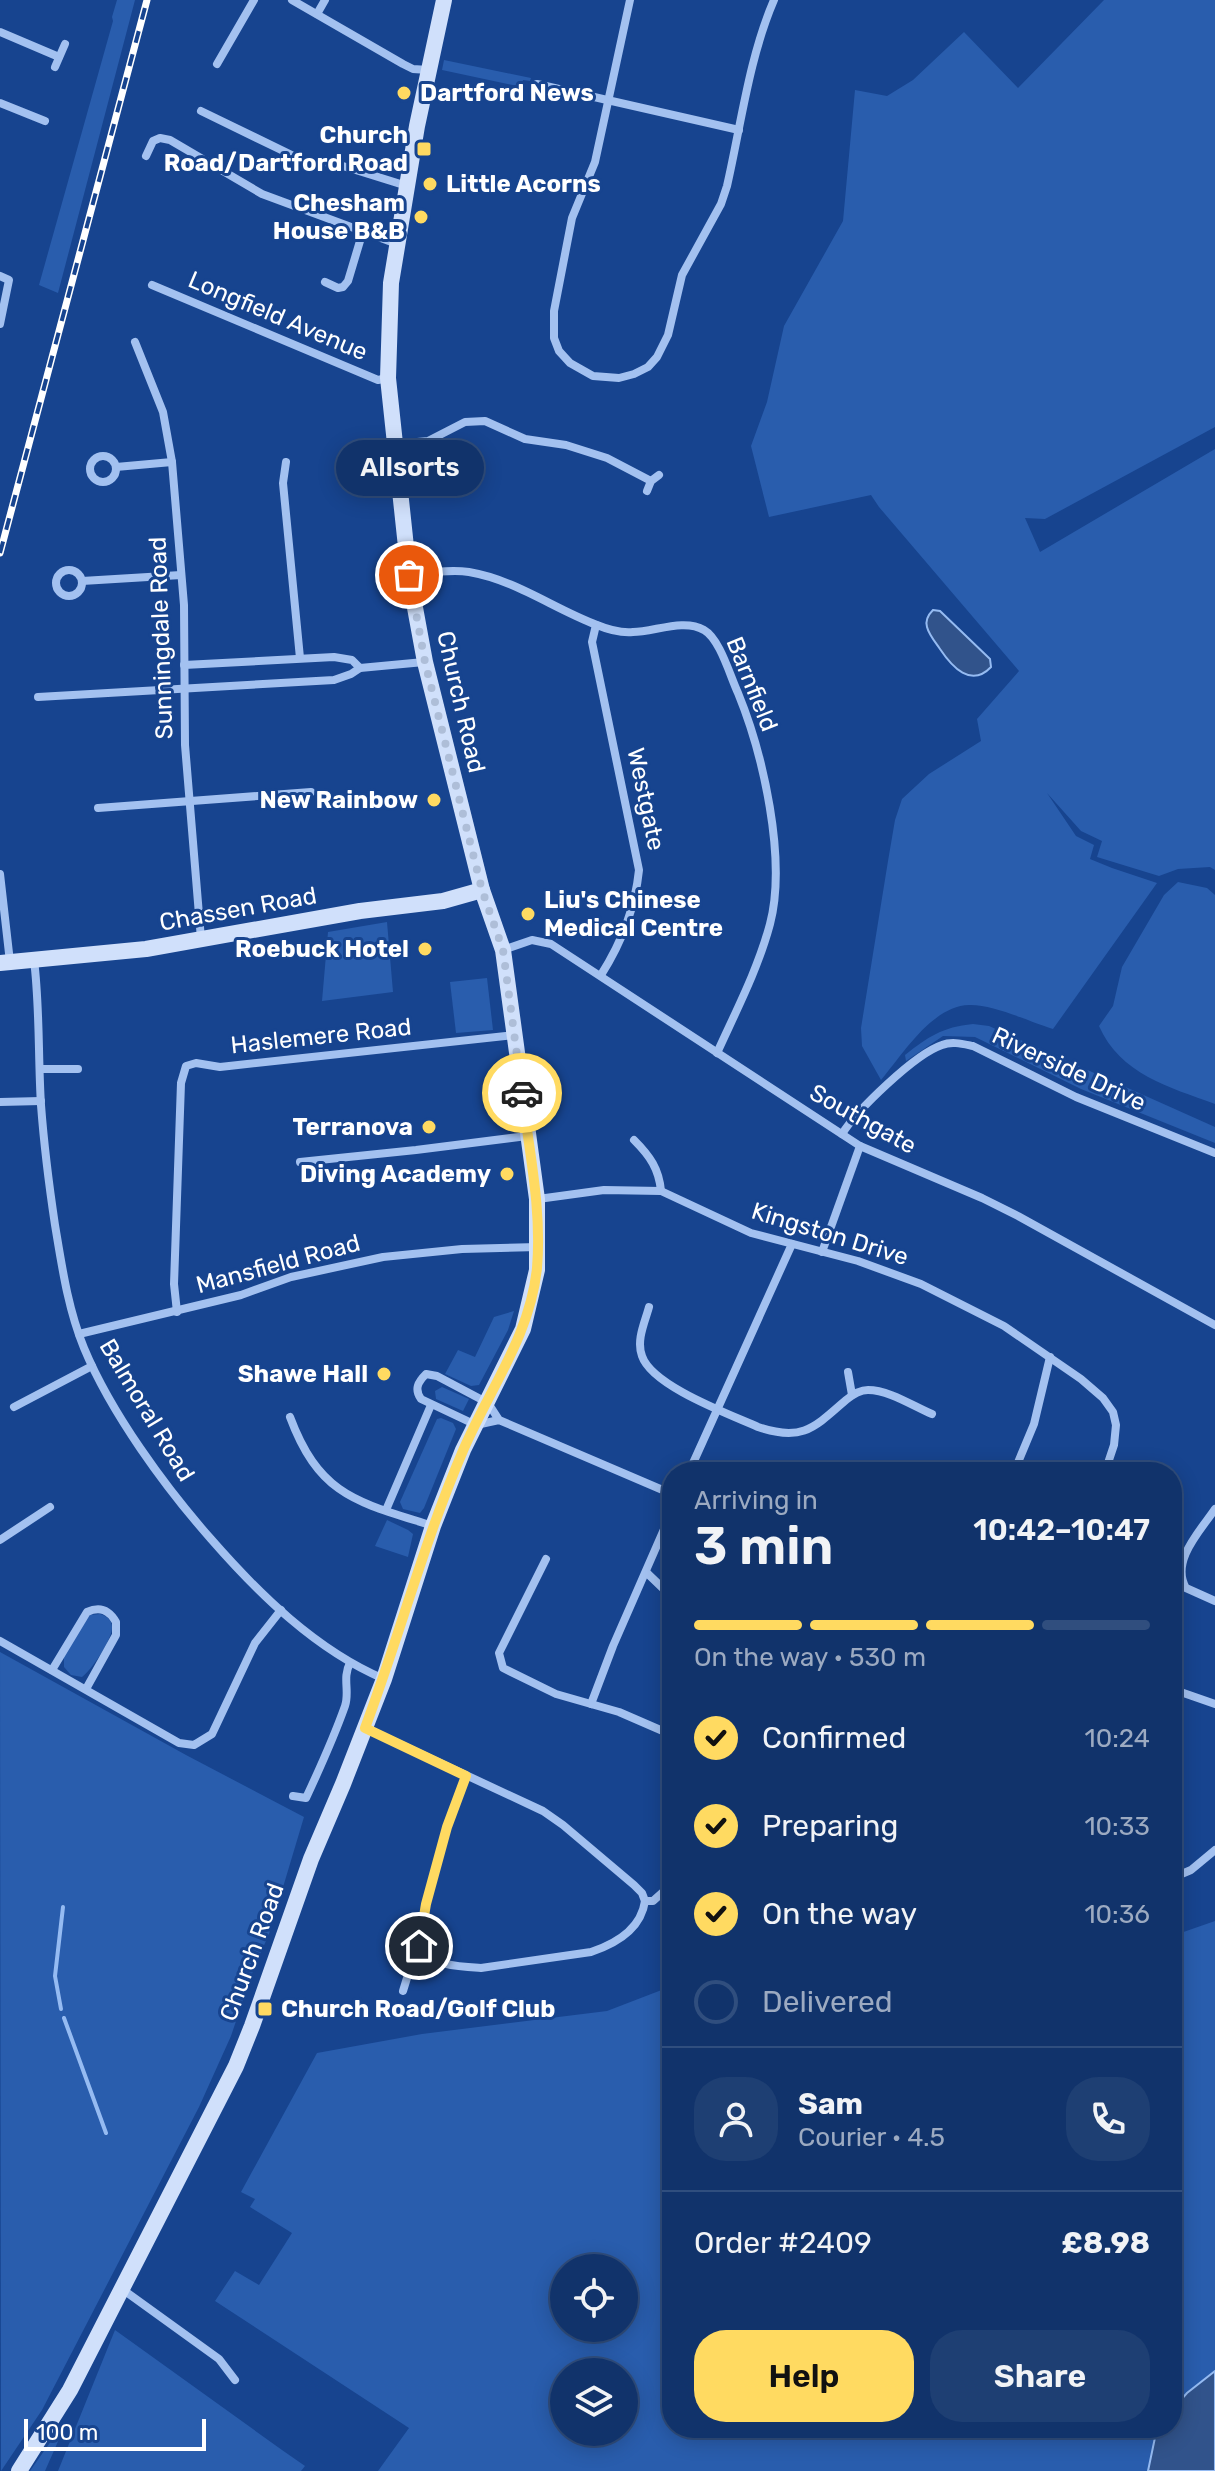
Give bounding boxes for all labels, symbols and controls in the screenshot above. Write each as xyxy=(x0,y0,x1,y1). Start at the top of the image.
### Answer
place label: Dartford News xyxy=(420,79,594,107)
marker: Dartford News xyxy=(395,84,413,102)
place label: Church Road/Dartford Road xyxy=(164,121,408,177)
marker: Church Road/Dartford Road xyxy=(415,140,433,158)
place label: Little Acorns xyxy=(446,170,601,198)
marker: Little Acorns xyxy=(421,175,439,193)
place label: Chesham House B&B xyxy=(273,189,405,245)
marker: Chesham House B&B xyxy=(412,208,430,226)
street label: Longfield Avenue xyxy=(184,266,372,366)
callout: Allsorts xyxy=(335,439,483,495)
text: Allsorts xyxy=(360,452,460,483)
street label: Sunningdale Road xyxy=(143,536,179,740)
pin xyxy=(375,541,443,609)
icon: bag xyxy=(387,553,431,597)
street label: Church Road xyxy=(431,628,491,776)
street label: Barnfield xyxy=(720,633,784,735)
street label: Westgate xyxy=(621,745,671,853)
place label: New Rainbow xyxy=(260,786,418,814)
marker: New Rainbow xyxy=(425,791,443,809)
street label: Chassen Road xyxy=(157,881,319,937)
place label: Liu's Chinese Medical Centre xyxy=(544,886,723,942)
marker: Liu's Chinese Medical Centre xyxy=(519,905,537,923)
place label: Roebuck Hotel xyxy=(235,935,409,963)
marker: Roebuck Hotel xyxy=(416,940,434,958)
street label: Haslemere Road xyxy=(229,1013,413,1059)
street label: Riverside Drive xyxy=(988,1021,1150,1117)
courier xyxy=(482,1053,562,1133)
icon: car xyxy=(500,1071,544,1115)
street label: Southgate xyxy=(805,1078,921,1160)
place label: Terranova xyxy=(292,1113,413,1141)
marker: Terranova xyxy=(420,1118,438,1136)
place label: Diving Academy xyxy=(300,1160,491,1188)
marker: Diving Academy xyxy=(498,1165,516,1183)
street label: Kingston Drive xyxy=(748,1197,912,1271)
street label: Mansfield Road xyxy=(193,1229,363,1299)
street label: Balmoral Road xyxy=(94,1334,200,1486)
place label: Shawe Hall xyxy=(238,1360,368,1388)
marker: Shawe Hall xyxy=(375,1365,393,1383)
text: Arriving in xyxy=(694,1485,818,1516)
text: 10:42–10:47 xyxy=(973,1512,1150,1548)
text: 3 min xyxy=(694,1515,833,1577)
text: On the way · 530 m xyxy=(694,1642,926,1673)
icon: check xyxy=(694,1716,738,1760)
text: Confirmed xyxy=(762,1720,906,1756)
text: 10:24 xyxy=(1085,1723,1150,1754)
icon: check xyxy=(694,1804,738,1848)
text: Preparing xyxy=(762,1808,898,1844)
text: 10:33 xyxy=(1084,1811,1150,1842)
street label: Church Road xyxy=(214,1879,290,2025)
icon: check xyxy=(694,1892,738,1936)
text: On the way xyxy=(762,1896,917,1932)
text: 10:36 xyxy=(1084,1899,1150,1930)
pin xyxy=(385,1912,453,1980)
icon: home xyxy=(397,1924,441,1968)
text: Delivered xyxy=(762,1984,893,2020)
place label: Church Road/Golf Club xyxy=(281,1995,555,2023)
marker: Church Road/Golf Club xyxy=(256,2000,274,2018)
button: person xyxy=(694,2077,778,2161)
button: phone xyxy=(1066,2077,1150,2161)
text: Sam xyxy=(798,2086,863,2122)
text: Courier · 4.5 xyxy=(798,2122,945,2153)
text: Order #2409 xyxy=(694,2225,872,2261)
text: £8.98 xyxy=(1061,2225,1150,2261)
map controls xyxy=(550,2254,638,2446)
button: locate xyxy=(550,2254,638,2342)
button: Help xyxy=(694,2330,914,2422)
button: Share xyxy=(930,2330,1150,2422)
button: layers xyxy=(550,2358,638,2446)
scale bar xyxy=(24,2415,206,2451)
text: 100 m xyxy=(36,2419,98,2446)

